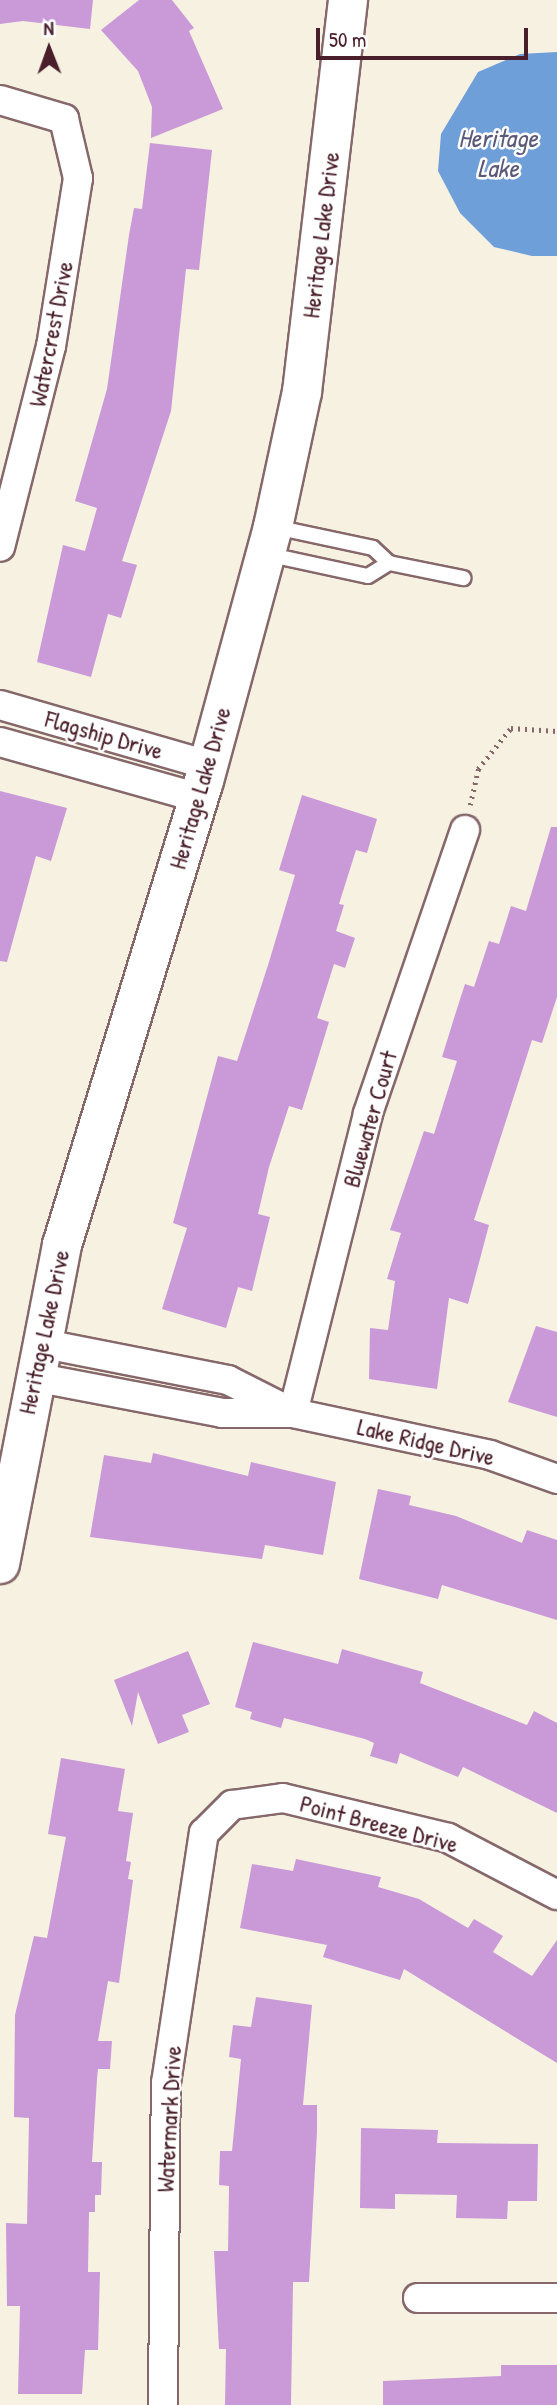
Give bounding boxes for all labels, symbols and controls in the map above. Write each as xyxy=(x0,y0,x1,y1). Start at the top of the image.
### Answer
north arrow xyxy=(14,14,84,84)
scale bar xyxy=(319,14,531,58)
text: N xyxy=(43,15,54,41)
text: 50 m xyxy=(329,25,366,54)
water label: Heritage Lake xyxy=(458,122,538,184)
street label: Heritage Lake Drive xyxy=(297,150,345,320)
street label: Watercrest Drive xyxy=(23,259,79,409)
street label: Flagship Drive xyxy=(42,704,166,766)
street label: Heritage Lake Drive xyxy=(163,704,237,872)
street label: Bluewater Court xyxy=(337,1047,403,1191)
street label: Heritage Lake Drive xyxy=(13,1247,75,1417)
street label: Lake Ridge Drive xyxy=(355,1412,497,1472)
street label: Point Breeze Drive xyxy=(297,1789,461,1859)
street label: Watermark Drive xyxy=(151,2045,187,2193)

